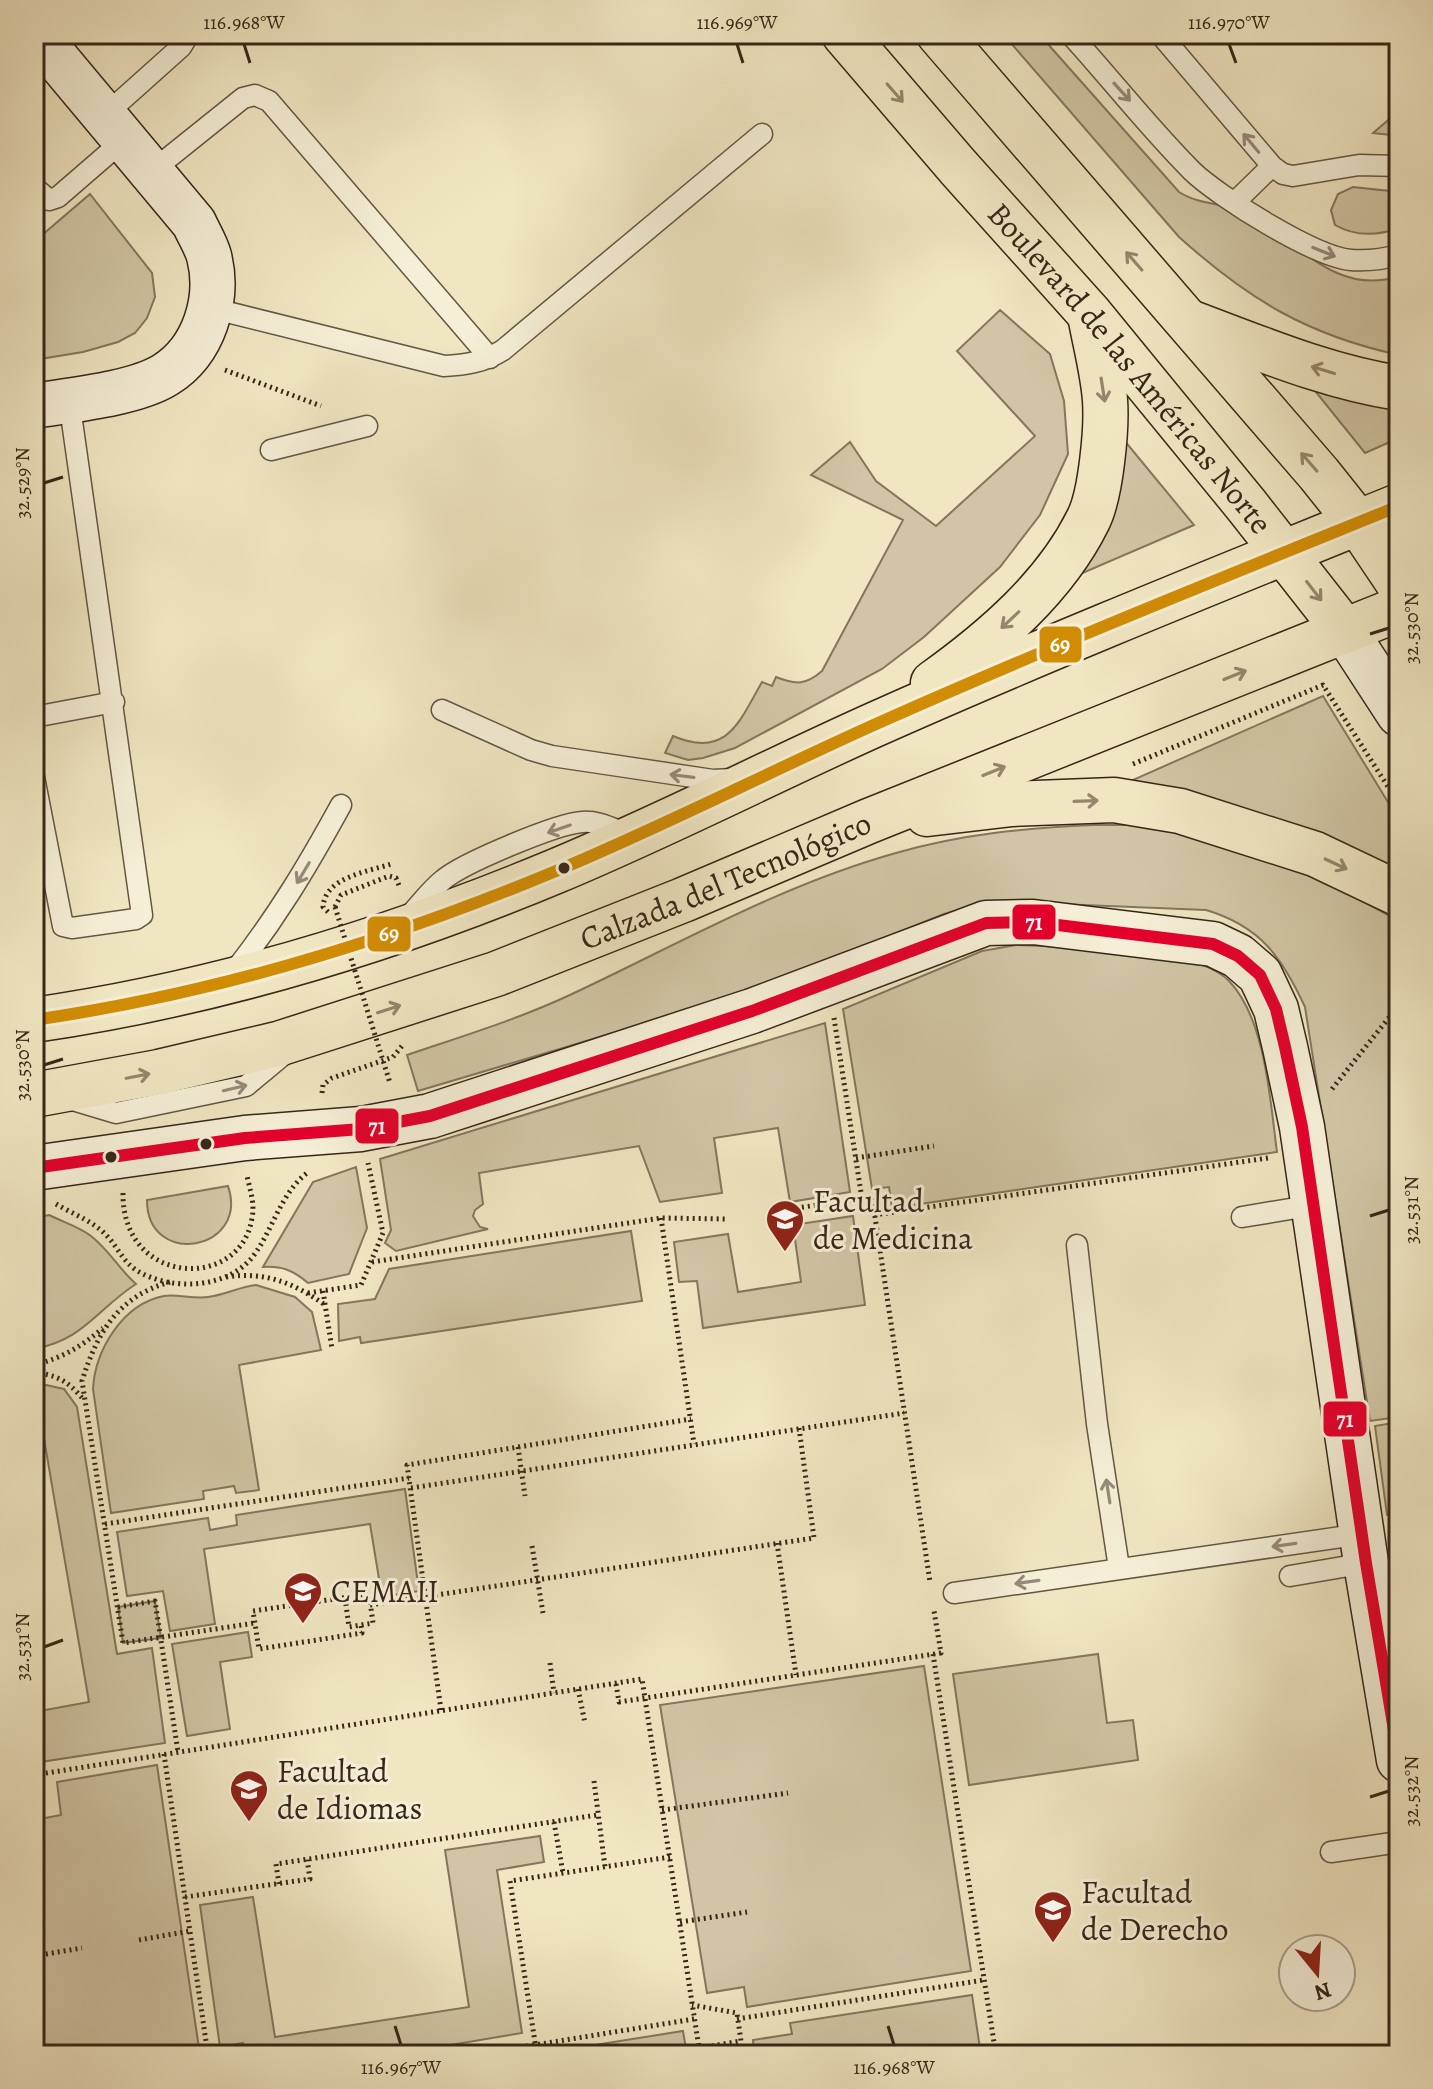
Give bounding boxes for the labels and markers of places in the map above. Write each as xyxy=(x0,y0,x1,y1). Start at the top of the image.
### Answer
unlabelled marker xyxy=(556,860,572,876)
unlabelled marker xyxy=(198,1136,214,1152)
unlabelled marker xyxy=(103,1149,119,1165)
place label: Facultad de Medicina xyxy=(813,1179,973,1260)
school or university icon: Facultad de Medicina xyxy=(764,1198,806,1253)
place label: CEMAII xyxy=(331,1569,439,1613)
school or university icon: CEMAII xyxy=(282,1570,324,1625)
place label: Facultad de Idiomas xyxy=(277,1749,422,1830)
school or university icon: Facultad de Idiomas xyxy=(228,1768,270,1823)
place label: Facultad de Derecho xyxy=(1081,1870,1229,1951)
school or university icon: Facultad de Derecho xyxy=(1032,1889,1074,1944)

